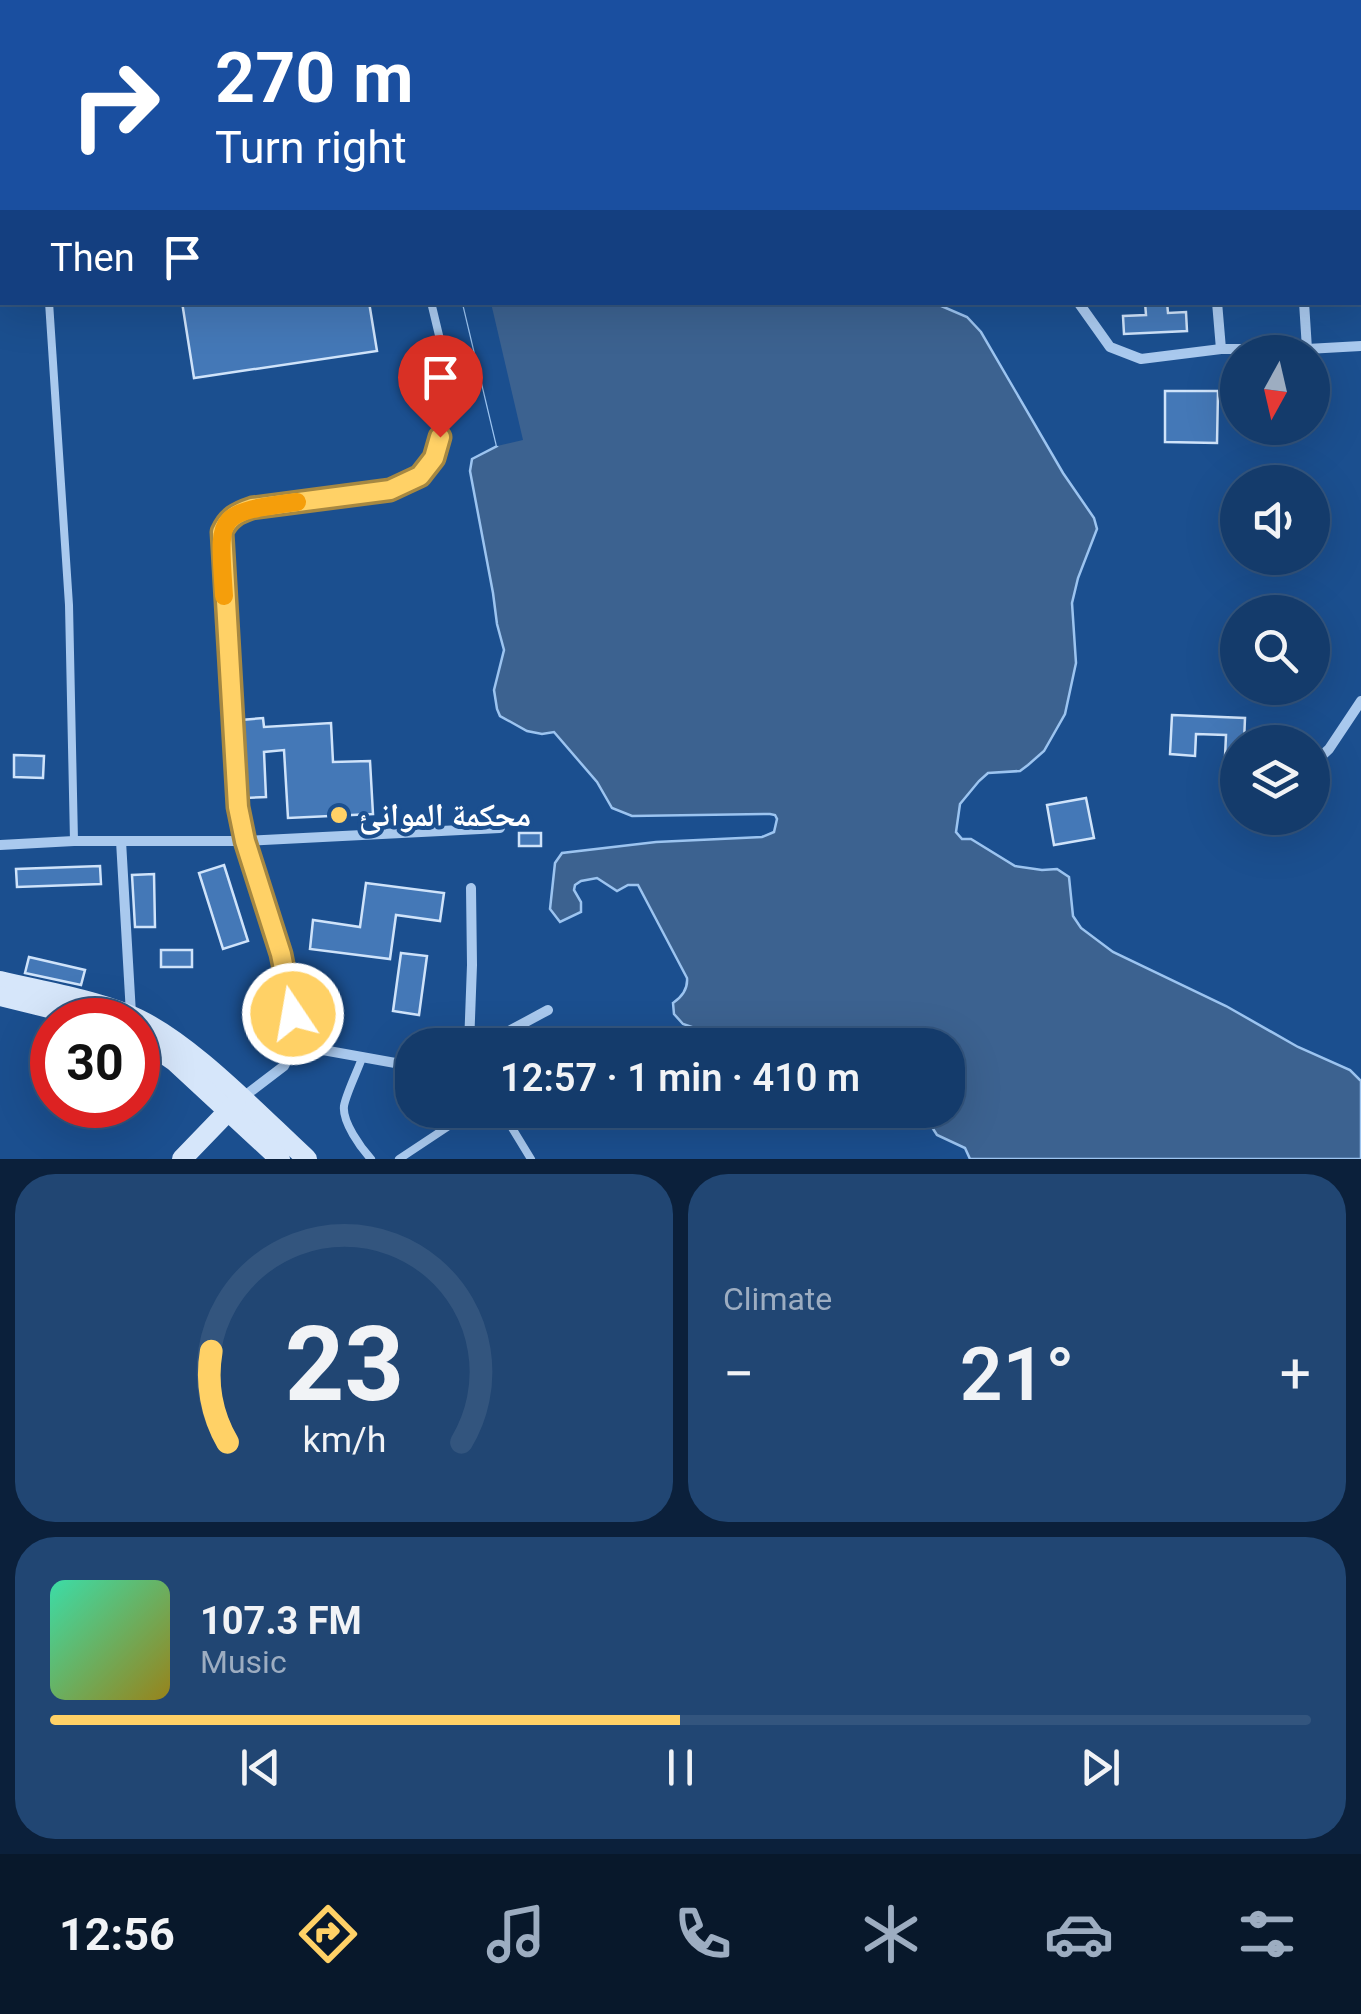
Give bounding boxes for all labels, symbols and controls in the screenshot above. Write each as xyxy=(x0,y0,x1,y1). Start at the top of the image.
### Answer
text: 270 m xyxy=(215,37,414,119)
icon: right xyxy=(50,40,180,170)
text: Turn right xyxy=(215,121,407,174)
icon: arrive xyxy=(155,230,210,285)
text: Then xyxy=(50,236,135,280)
pin xyxy=(398,335,483,438)
north arrow xyxy=(1220,335,1330,445)
map controls xyxy=(1220,335,1330,835)
icon: arrive xyxy=(413,350,468,405)
button: sound xyxy=(1220,465,1330,575)
button: search xyxy=(1220,595,1330,705)
button: layers xyxy=(1220,725,1330,835)
place label: محكمة الموانئ xyxy=(359,796,531,835)
marker: محكمة الموانئ xyxy=(328,804,350,826)
position arrow xyxy=(241,962,345,1066)
speed limit sign: 30 xyxy=(30,998,160,1128)
text: 12:57 · 1 min · 410 m xyxy=(500,1056,860,1100)
text: Climate xyxy=(723,1280,832,1318)
text: 23 xyxy=(284,1304,404,1425)
text: 21° xyxy=(960,1330,1074,1418)
text: − xyxy=(723,1342,754,1406)
text: + xyxy=(1280,1342,1311,1406)
text: km/h xyxy=(302,1419,386,1461)
text: 107.3 FM xyxy=(200,1599,362,1643)
text: Music xyxy=(200,1643,287,1681)
icon: previous xyxy=(233,1740,288,1795)
icon: pause xyxy=(653,1740,708,1795)
icon: next xyxy=(1073,1740,1128,1795)
icon: directions xyxy=(293,1899,363,1969)
icon: music xyxy=(481,1899,551,1969)
icon: phone xyxy=(668,1899,738,1969)
icon: climate xyxy=(856,1899,926,1969)
icon: car xyxy=(1044,1899,1114,1969)
icon: filters xyxy=(1232,1899,1302,1969)
text: 12:56 xyxy=(59,1908,175,1961)

